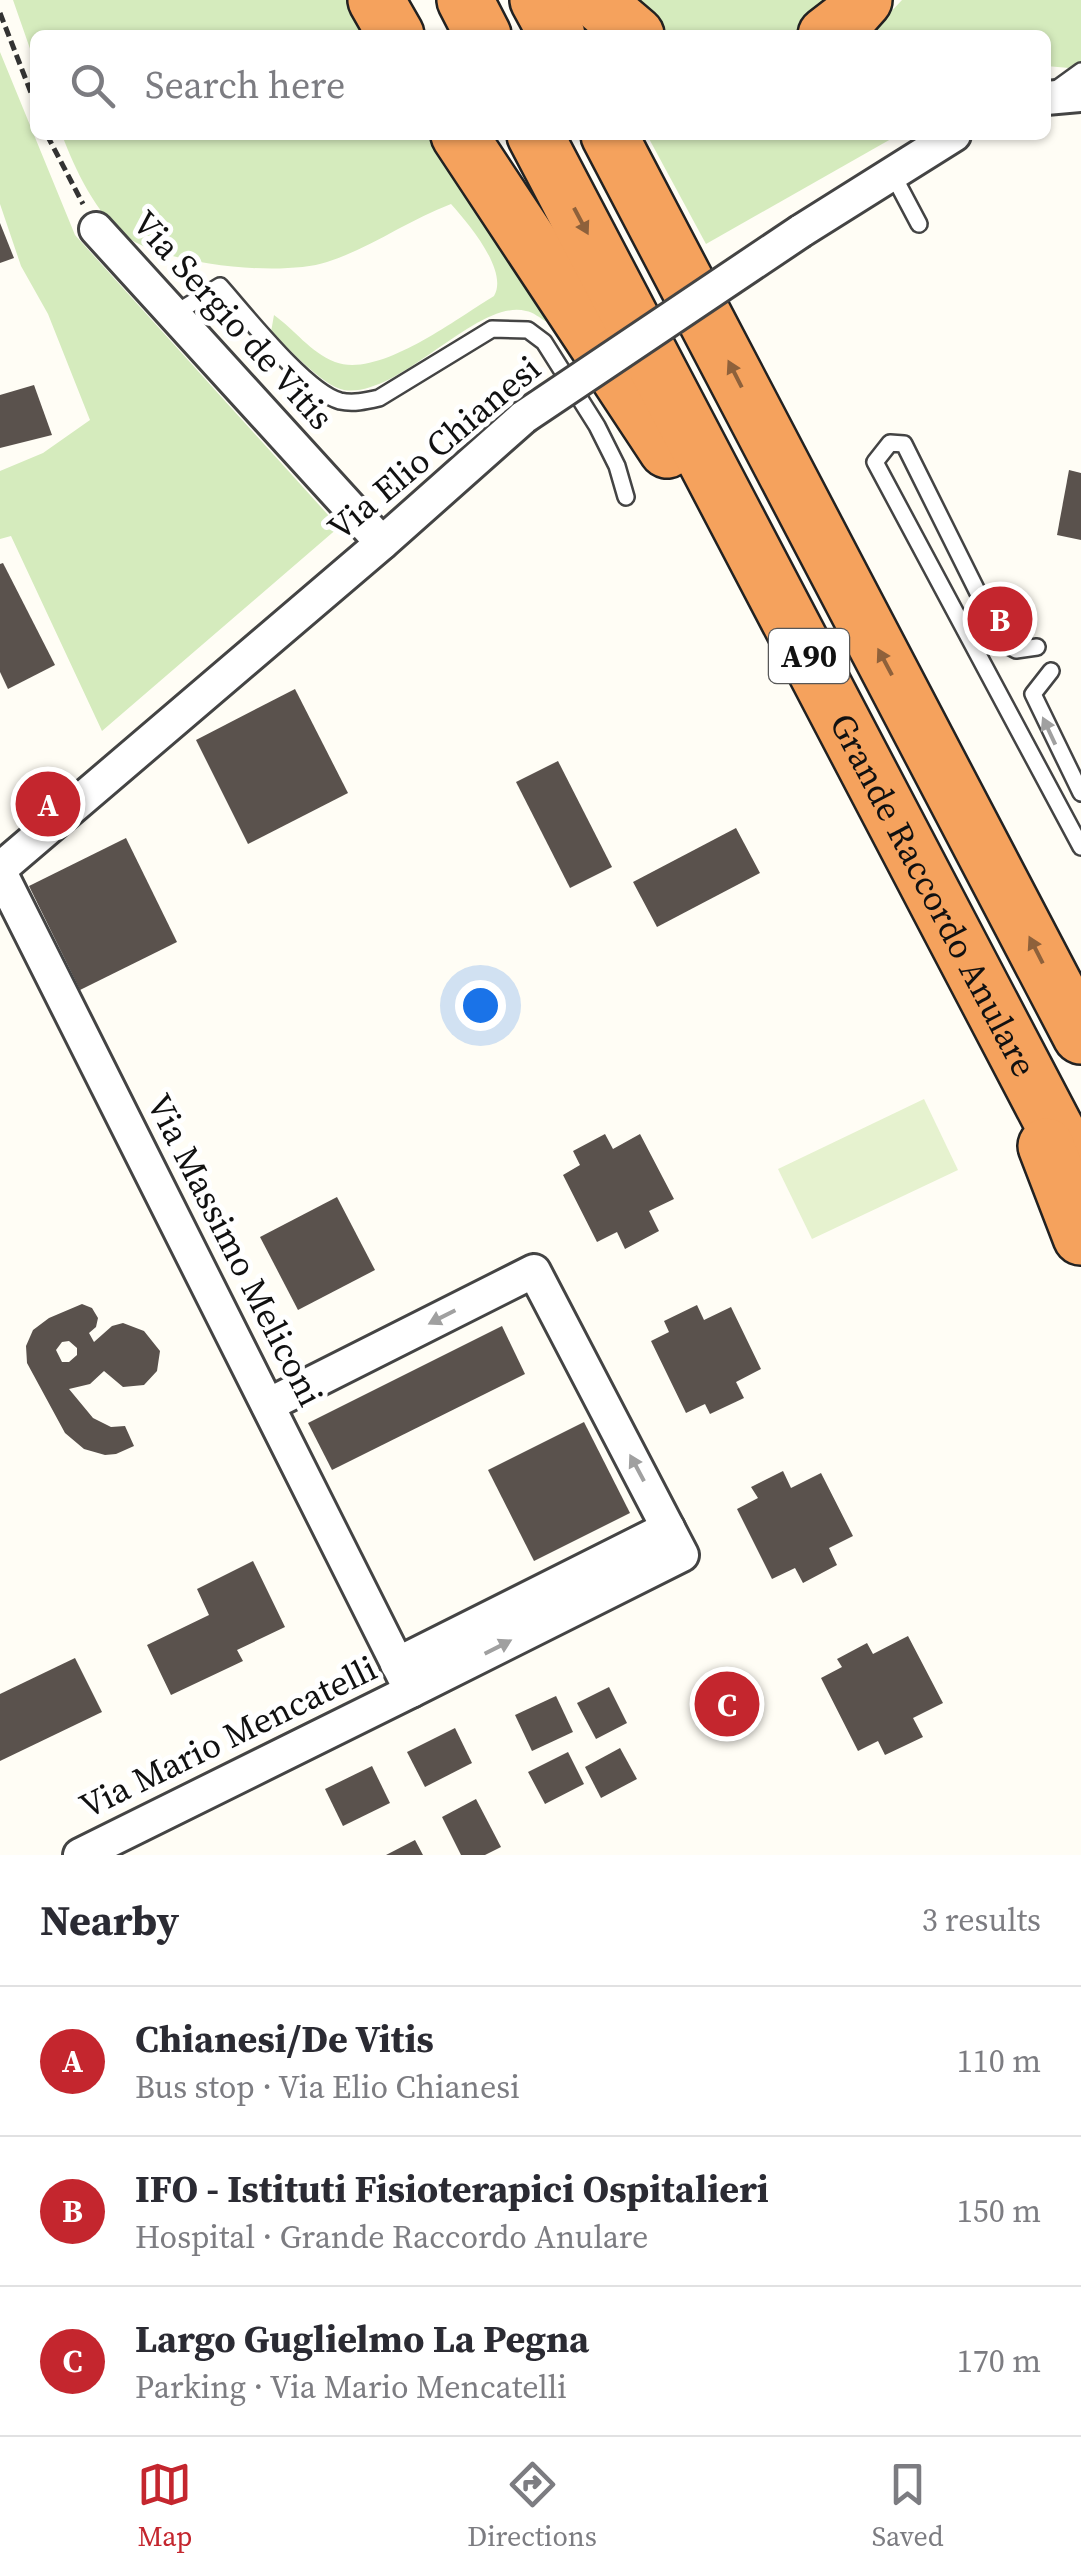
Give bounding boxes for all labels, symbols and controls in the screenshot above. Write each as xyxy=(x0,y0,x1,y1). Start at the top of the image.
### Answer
search box xyxy=(30,30,1051,140)
icon: search xyxy=(65,58,120,113)
text: Search here xyxy=(145,59,345,111)
street label: Via Sergio de Vitis xyxy=(122,200,344,440)
one-way arrow xyxy=(572,207,589,236)
street label: Via Elio Chianesi xyxy=(317,345,551,551)
one-way arrow xyxy=(726,359,743,388)
pin: B xyxy=(968,582,1032,656)
road number: A90 xyxy=(769,629,849,683)
one-way arrow xyxy=(877,647,894,676)
street label: Grande Raccordo Anulare xyxy=(818,705,1048,1085)
one-way arrow xyxy=(1041,716,1058,745)
pin: A xyxy=(15,766,80,842)
one-way arrow xyxy=(1028,935,1045,964)
your location xyxy=(455,980,506,1031)
street label: Via Massimo Meliconi xyxy=(135,1086,335,1414)
one-way arrow xyxy=(428,1308,457,1325)
one-way arrow xyxy=(629,1454,646,1483)
one-way arrow xyxy=(484,1639,513,1656)
street label: Via Mario Mencatelli xyxy=(71,1644,385,1830)
pin: C xyxy=(694,1666,760,1742)
text: Nearby xyxy=(40,1891,179,1949)
text: 3 results xyxy=(922,1898,1041,1942)
text: Chianesi/De Vitis xyxy=(135,2013,434,2065)
text: A xyxy=(62,2039,83,2083)
text: 110 m xyxy=(957,2039,1041,2083)
text: Bus stop · Via Elio Chianesi xyxy=(135,2065,520,2109)
text: IFO - Istituti Fisioterapici Ospitalieri xyxy=(135,2163,769,2215)
text: B xyxy=(62,2189,83,2233)
text: 150 m xyxy=(957,2189,1041,2233)
text: Hospital · Grande Raccordo Anulare xyxy=(135,2215,648,2259)
text: Largo Guglielmo La Pegna xyxy=(135,2313,589,2365)
text: C xyxy=(63,2339,82,2383)
text: 170 m xyxy=(957,2339,1041,2383)
text: Parking · Via Mario Mencatelli xyxy=(135,2365,567,2409)
tab: Map xyxy=(137,2457,192,2555)
tab: Directions xyxy=(467,2457,597,2555)
tab: Saved xyxy=(872,2457,944,2555)

